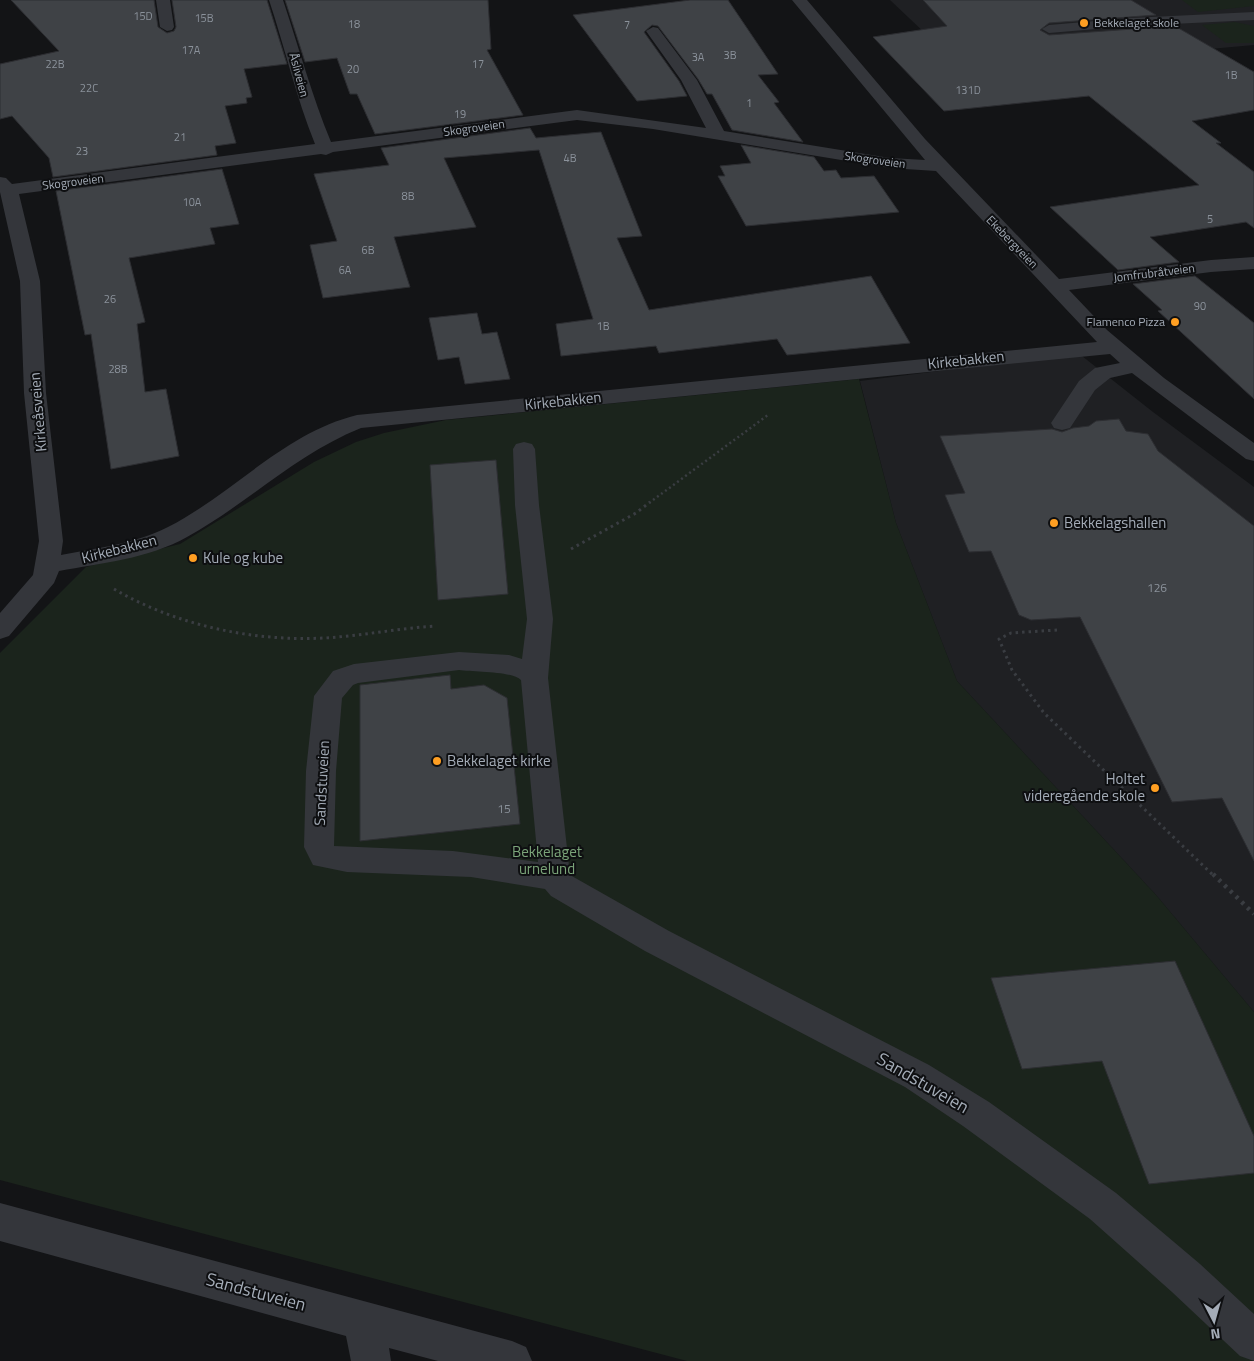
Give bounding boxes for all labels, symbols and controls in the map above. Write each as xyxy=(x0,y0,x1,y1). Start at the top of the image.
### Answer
house number: 15D xyxy=(133,8,153,24)
house number: 15B xyxy=(194,10,214,26)
place label: Bekkelaget skole xyxy=(1094,13,1179,32)
house number: 18 xyxy=(348,16,360,32)
house number: 7 xyxy=(624,17,630,33)
marker: Bekkelaget skole xyxy=(1078,17,1090,29)
house number: 17A xyxy=(182,42,201,58)
house number: 3B xyxy=(724,47,737,63)
house number: 3A xyxy=(692,49,705,65)
street label: Åsliveien xyxy=(284,51,314,99)
house number: 22B xyxy=(45,56,65,72)
house number: 17 xyxy=(472,56,484,72)
house number: 20 xyxy=(347,61,359,77)
house number: 1B xyxy=(1225,67,1238,83)
house number: 22C xyxy=(80,80,98,96)
house number: 131D xyxy=(955,82,981,98)
house number: 1 xyxy=(746,95,752,111)
house number: 19 xyxy=(454,106,466,122)
street label: Skogroveien xyxy=(442,114,506,141)
house number: 21 xyxy=(174,129,186,145)
house number: 23 xyxy=(76,143,88,159)
street label: Skogroveien xyxy=(843,146,907,173)
house number: 4B xyxy=(564,150,577,166)
street label: Skogroveien xyxy=(41,168,105,195)
house number: 8B xyxy=(402,188,415,204)
house number: 10A xyxy=(183,194,202,210)
street label: Ekebergveien xyxy=(982,211,1043,273)
house number: 5 xyxy=(1207,211,1213,227)
house number: 6B xyxy=(362,242,375,258)
street label: Jomfrubråtveien xyxy=(1112,258,1196,287)
house number: 6A xyxy=(339,262,352,278)
house number: 26 xyxy=(104,291,116,307)
house number: 90 xyxy=(1194,298,1206,314)
place label: Flamenco Pizza xyxy=(1087,312,1165,331)
marker: Flamenco Pizza xyxy=(1169,316,1181,328)
house number: 1B xyxy=(597,318,610,334)
street label: Kirkebakken xyxy=(927,344,1005,375)
house number: 28B xyxy=(108,361,128,377)
street label: Kirkeåsveien xyxy=(23,371,52,453)
street label: Kirkebakken xyxy=(524,385,602,416)
place label: Bekkelagshallen xyxy=(1064,511,1166,534)
marker: Bekkelagshallen xyxy=(1048,517,1060,529)
street label: Kirkebakken xyxy=(79,528,159,569)
place label: Kule og kube xyxy=(203,546,283,569)
marker: Kule og kube xyxy=(187,552,199,564)
house number: 126 xyxy=(1147,578,1167,597)
street label: Sandstuveien xyxy=(308,740,335,826)
place label: Bekkelaget kirke xyxy=(447,749,551,772)
marker: Bekkelaget kirke xyxy=(431,755,443,767)
place label: Holtet videregående skole xyxy=(1024,767,1146,807)
marker: Holtet videregående skole xyxy=(1149,782,1161,794)
house number: 15 xyxy=(497,799,511,818)
park label: Bekkelaget urnelund xyxy=(512,840,583,880)
street label: Sandstuveien xyxy=(872,1045,974,1120)
street label: Sandstuveien xyxy=(203,1265,309,1318)
north arrow xyxy=(1189,1296,1239,1346)
text: N xyxy=(1209,1323,1221,1345)

